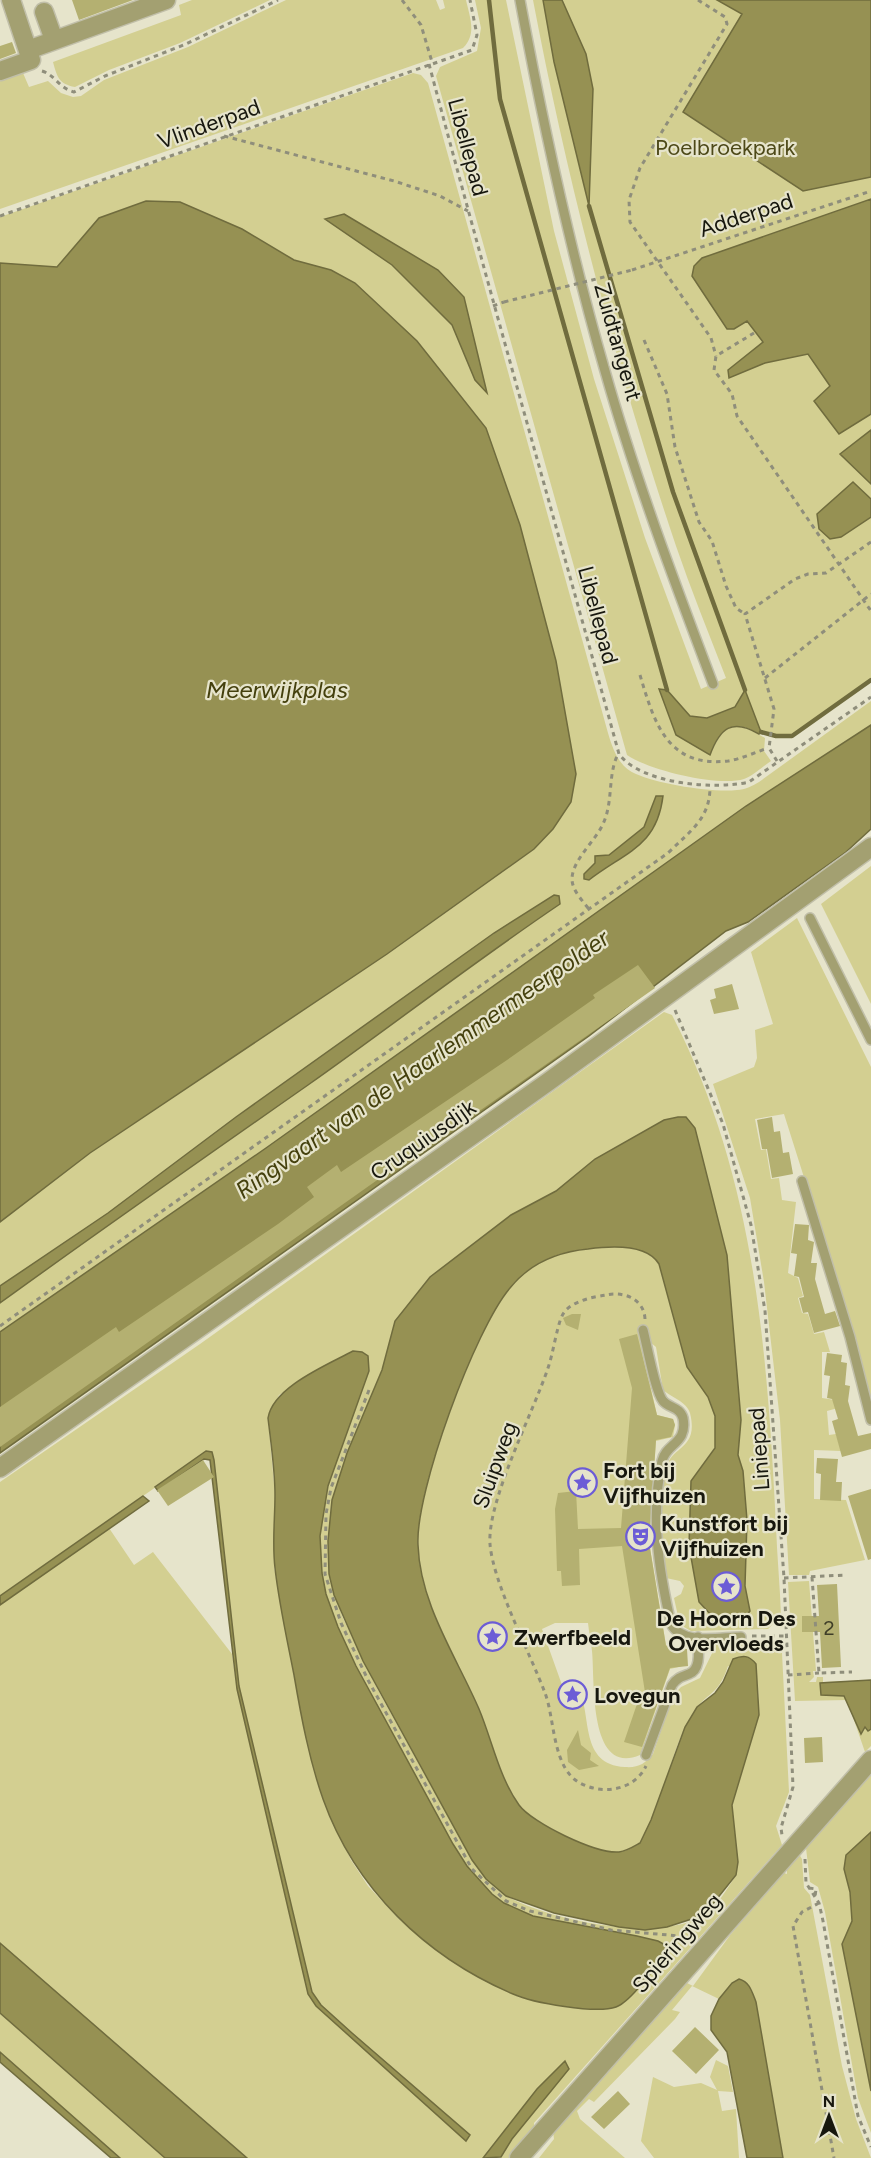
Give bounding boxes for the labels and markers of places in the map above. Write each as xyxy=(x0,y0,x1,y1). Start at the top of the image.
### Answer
place label: Fort bij Vijfhuizen xyxy=(603,1457,706,1509)
place icon: Fort bij Vijfhuizen xyxy=(566,1467,598,1499)
place label: Kunstfort bij Vijfhuizen xyxy=(661,1510,788,1562)
theatre icon: Kunstfort bij Vijfhuizen xyxy=(624,1520,656,1552)
place icon: De Hoorn Des Overvloeds xyxy=(710,1570,742,1602)
place label: De Hoorn Des Overvloeds xyxy=(657,1605,795,1657)
place icon: Zwerfbeeld xyxy=(477,1621,509,1653)
place label: Zwerfbeeld xyxy=(514,1624,631,1651)
place icon: Lovegun xyxy=(557,1679,589,1711)
place label: Lovegun xyxy=(594,1682,680,1709)

